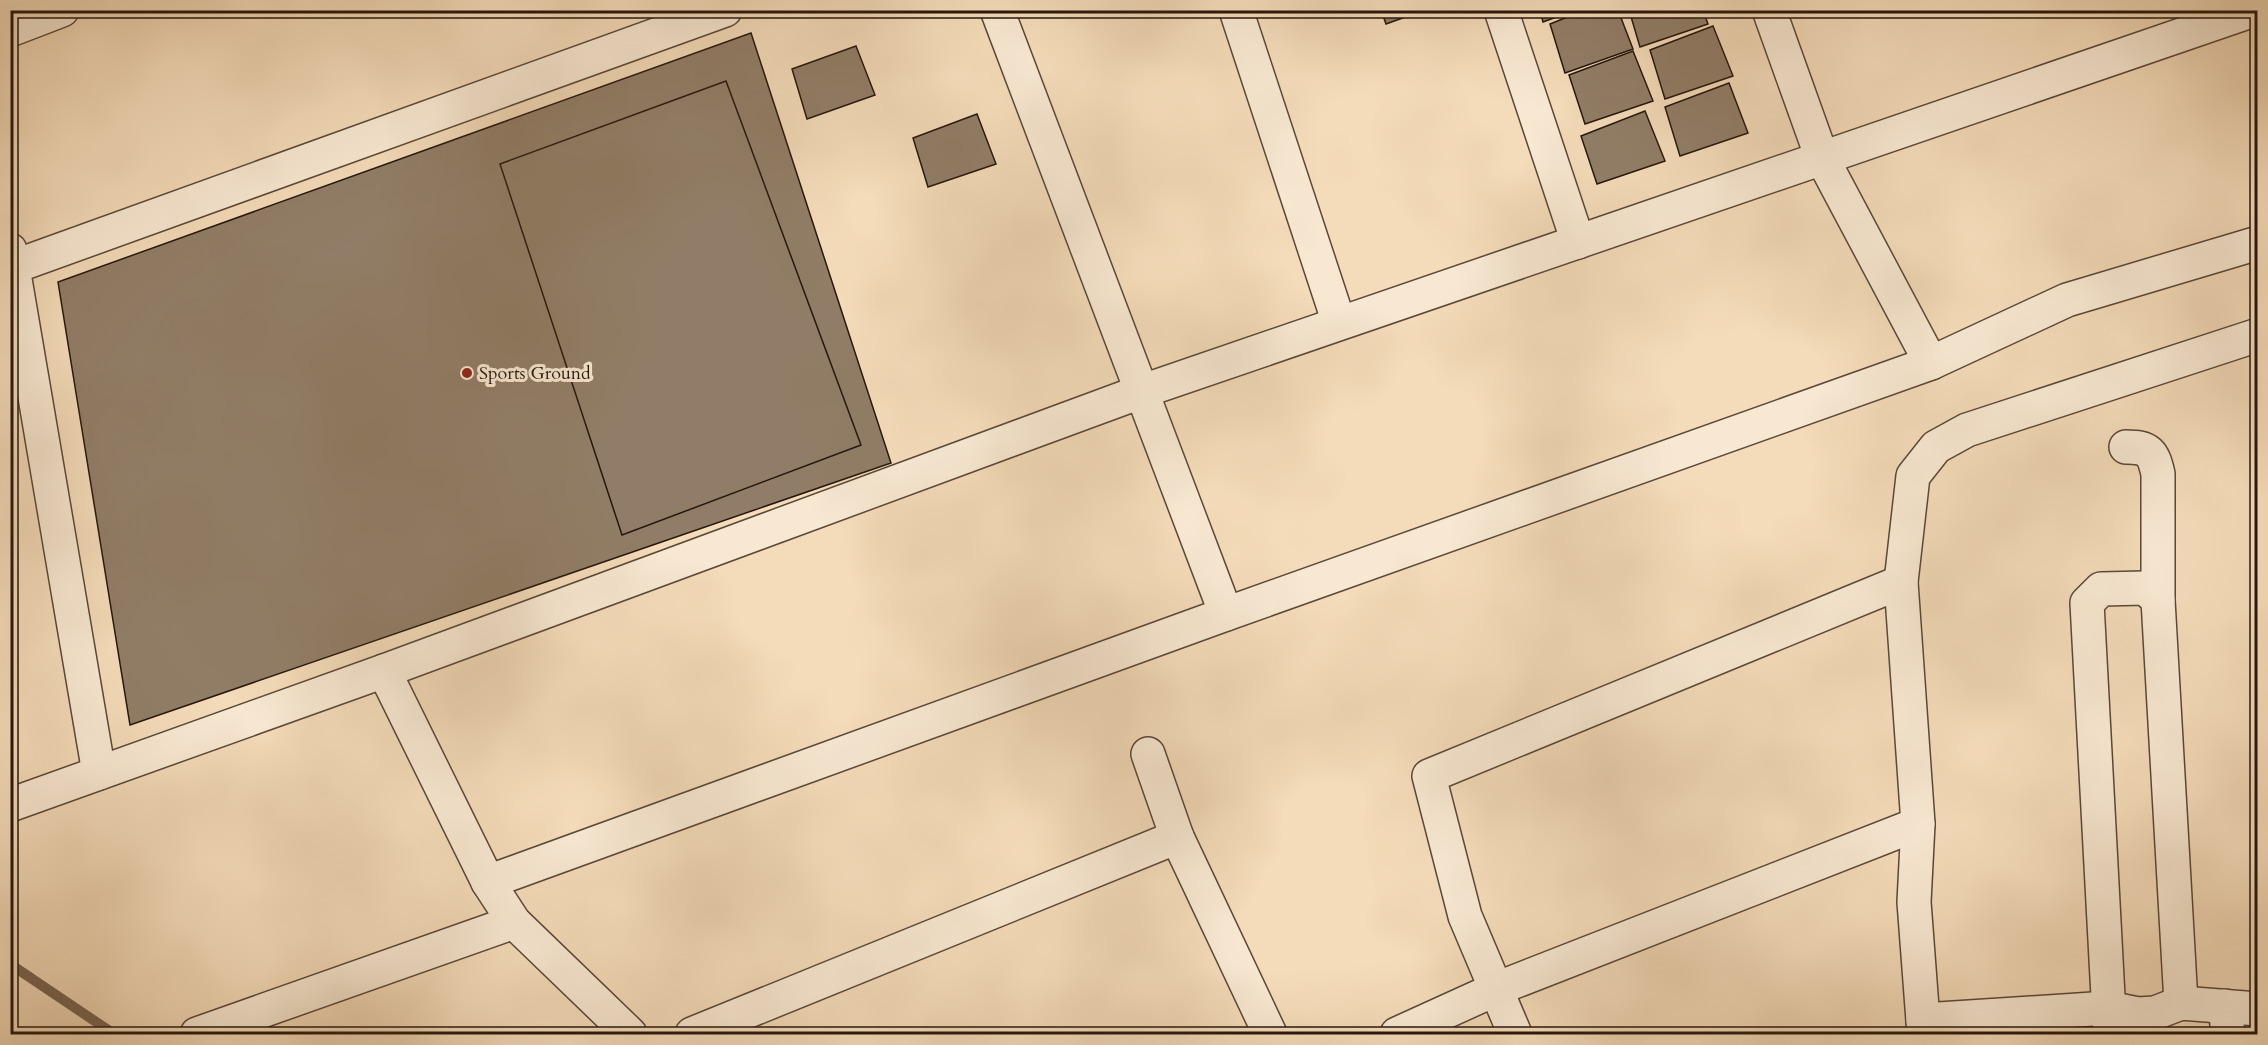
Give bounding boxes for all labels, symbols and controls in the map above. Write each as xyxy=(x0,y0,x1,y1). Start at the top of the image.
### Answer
place label: Sports Ground xyxy=(479,361,591,386)
marker: Sports Ground xyxy=(460,366,474,380)

